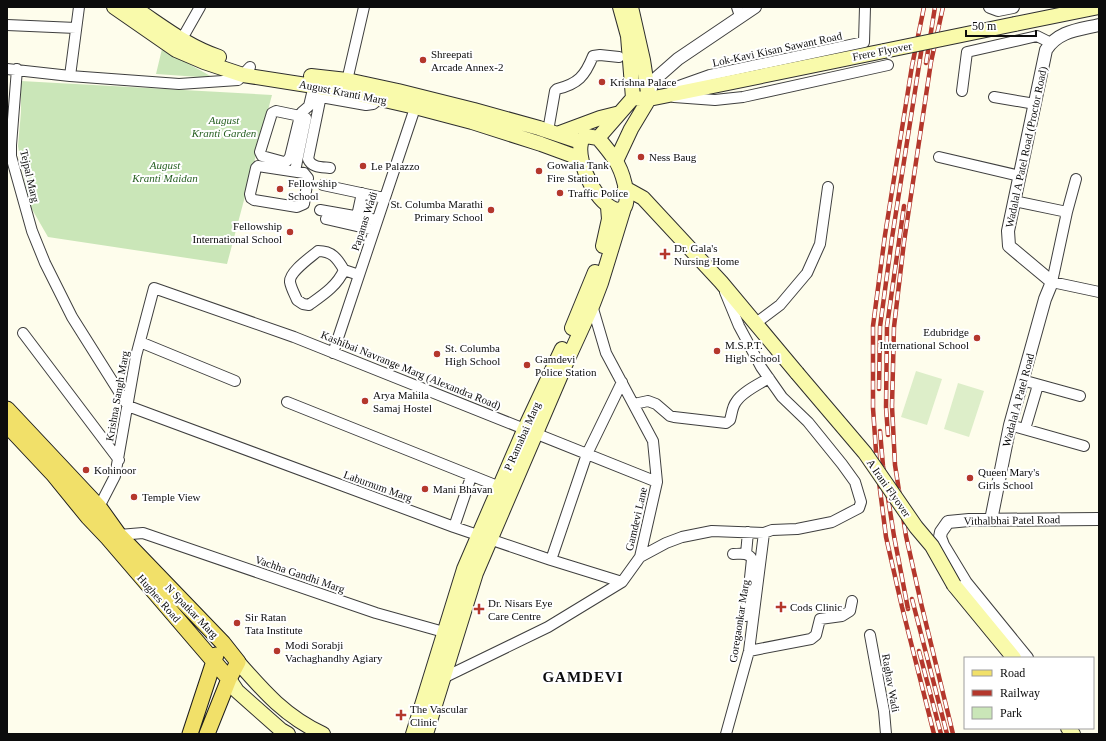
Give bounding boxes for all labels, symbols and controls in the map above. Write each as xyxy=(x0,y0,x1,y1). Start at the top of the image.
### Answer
scale bar xyxy=(966,12,1036,38)
text: 50 m xyxy=(972,19,997,33)
street label: Lok-Kavi Kisan Sawant Road xyxy=(711,29,843,69)
street label: Frere Flyover xyxy=(851,39,913,63)
place label: Shreepati Arcade Annex-2 xyxy=(431,48,503,73)
marker: Shreepati Arcade Annex-2 xyxy=(418,55,428,65)
street label: Wadalal A Patel Road (Proctor Road) xyxy=(1003,65,1050,229)
place label: Krishna Palace xyxy=(610,76,676,88)
marker: Krishna Palace xyxy=(597,77,607,87)
street label: August Kranti Marg xyxy=(298,78,388,106)
park label: August Kranti Garden xyxy=(191,114,257,139)
street label: Tejpal Marg xyxy=(18,148,42,204)
place label: Ness Baug xyxy=(649,151,697,163)
marker: Ness Baug xyxy=(636,152,646,162)
park label: August Kranti Maidan xyxy=(131,159,198,184)
place label: Gowalia Tank Fire Station xyxy=(547,159,609,184)
place label: Le Palazzo xyxy=(371,160,420,172)
marker: Le Palazzo xyxy=(358,161,368,171)
marker: Gowalia Tank Fire Station xyxy=(534,166,544,176)
place label: Fellowship School xyxy=(288,177,337,202)
marker: Fellowship School xyxy=(275,184,285,194)
place label: Traffic Police xyxy=(568,187,628,199)
marker: Traffic Police xyxy=(555,188,565,198)
street label: Papanas Wadi xyxy=(349,190,379,252)
place label: St. Columba Marathi Primary School xyxy=(390,198,483,223)
marker: St. Columba Marathi Primary School xyxy=(486,205,496,215)
place label: Fellowship International School xyxy=(192,220,282,245)
marker: Fellowship International School xyxy=(285,227,295,237)
place label: Dr. Gala's Nursing Home xyxy=(674,242,739,267)
marker: Dr. Gala's Nursing Home xyxy=(659,248,671,260)
place label: Edubridge International School xyxy=(879,326,969,351)
street label: Kashibai Navrange Marg (Alexandra Road) xyxy=(319,328,503,413)
marker: Edubridge International School xyxy=(972,333,982,343)
place label: M.S.P.T. High School xyxy=(725,339,780,364)
place label: St. Columba High School xyxy=(445,342,500,367)
marker: M.S.P.T. High School xyxy=(712,346,722,356)
street label: Krishna Sangh Marg xyxy=(103,349,131,442)
marker: St. Columba High School xyxy=(432,349,442,359)
street label: Wadalal A Patel Road xyxy=(1000,352,1036,448)
place label: Gamdevi Police Station xyxy=(535,353,597,378)
marker: Gamdevi Police Station xyxy=(522,360,532,370)
place label: Arya Mahila Samaj Hostel xyxy=(373,389,432,414)
marker: Arya Mahila Samaj Hostel xyxy=(360,396,370,406)
street label: P Ramabai Marg xyxy=(501,399,543,472)
street label: A Irani Flyover xyxy=(865,457,914,519)
place label: Kohinoor xyxy=(94,464,137,476)
marker: Kohinoor xyxy=(81,465,91,475)
place label: Queen Mary's Girls School xyxy=(978,466,1040,491)
street label: Laburnum Marg xyxy=(342,468,414,504)
marker: Queen Mary's Girls School xyxy=(965,473,975,483)
place label: Mani Bhavan xyxy=(433,483,493,495)
marker: Mani Bhavan xyxy=(420,484,430,494)
street label: Gamdevi Lane xyxy=(623,486,649,552)
place label: Temple View xyxy=(142,491,201,503)
marker: Temple View xyxy=(129,492,139,502)
street label: Vithalbhai Patel Road xyxy=(964,513,1061,527)
street label: Vachha Gandhi Marg xyxy=(254,553,347,595)
street label: Hughes Road xyxy=(135,572,183,625)
street label: Goregaonkar Marg xyxy=(727,578,752,663)
street label: N Spatkar Marg xyxy=(163,581,221,641)
place label: Dr. Nisars Eye Care Centre xyxy=(488,597,553,622)
marker: Cods Clinic xyxy=(775,601,787,613)
place label: Cods Clinic xyxy=(790,601,842,613)
marker: Dr. Nisars Eye Care Centre xyxy=(473,603,485,615)
place label: Sir Ratan Tata Institute xyxy=(245,611,303,636)
marker: Sir Ratan Tata Institute xyxy=(232,618,242,628)
place label: Modi Sorabji Vachaghandhy Agiary xyxy=(285,639,383,664)
marker: Modi Sorabji Vachaghandhy Agiary xyxy=(272,646,282,656)
street label: Raghav Wadi xyxy=(880,653,902,713)
legend xyxy=(964,657,1094,729)
text: Road xyxy=(1000,666,1025,680)
district label: GAMDEVI xyxy=(542,669,624,685)
text: Railway xyxy=(1000,686,1040,700)
place label: The Vascular Clinic xyxy=(410,703,468,728)
text: Park xyxy=(1000,706,1022,720)
marker: The Vascular Clinic xyxy=(395,709,407,721)

